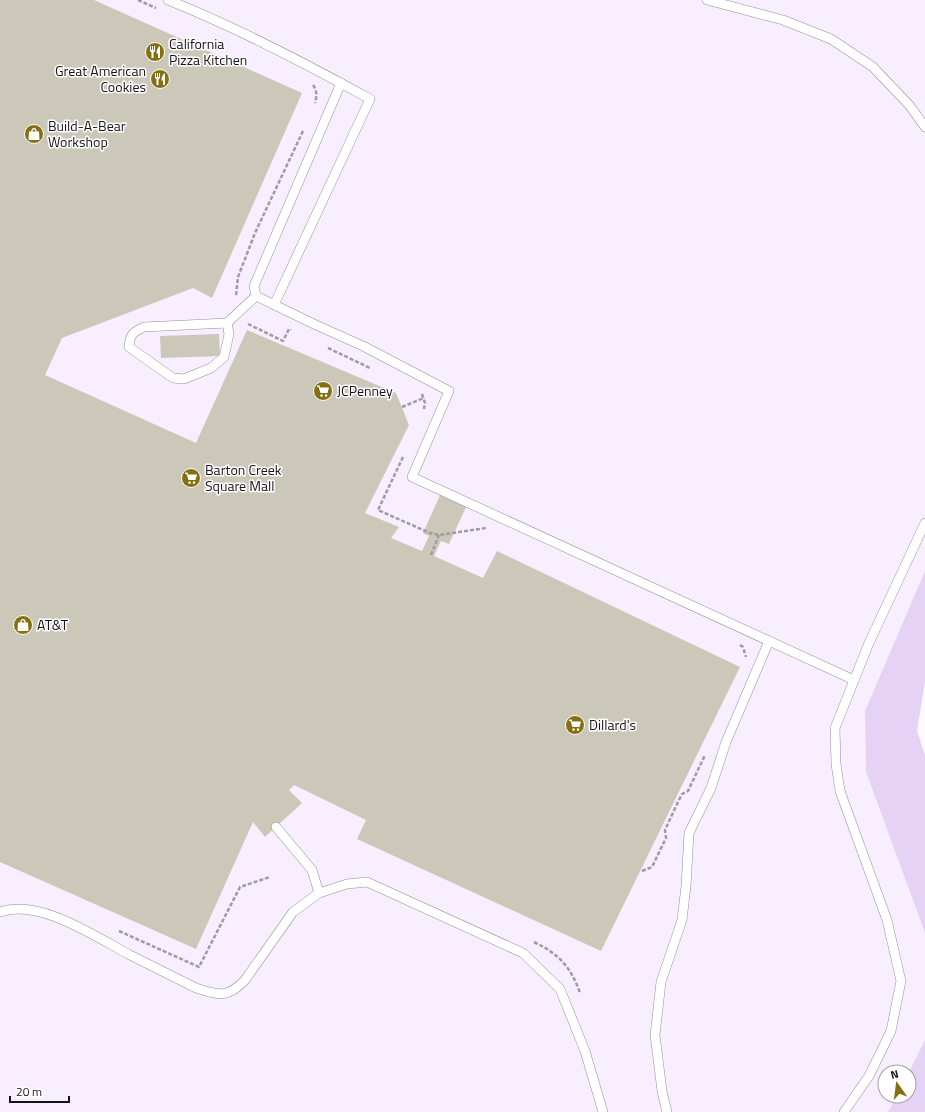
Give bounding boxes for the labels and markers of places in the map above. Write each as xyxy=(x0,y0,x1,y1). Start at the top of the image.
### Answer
place label: California Pizza Kitchen xyxy=(169,33,247,70)
restaurant icon: California Pizza Kitchen xyxy=(144,41,166,63)
place label: Great American Cookies xyxy=(55,60,146,97)
restaurant icon: Great American Cookies xyxy=(149,68,171,90)
place label: Build-A-Bear Workshop xyxy=(48,115,126,152)
shop icon: Build-A-Bear Workshop xyxy=(23,123,45,145)
supermarket icon: JCPenney xyxy=(312,380,334,402)
place label: JCPenney xyxy=(337,380,393,401)
place label: Barton Creek Square Mall xyxy=(205,459,282,496)
supermarket icon: Barton Creek Square Mall xyxy=(180,467,202,489)
shop icon: AT&T xyxy=(12,614,34,636)
place label: AT&T xyxy=(37,614,69,635)
supermarket icon: Dillard's xyxy=(564,714,586,736)
place label: Dillard's xyxy=(589,714,636,735)

